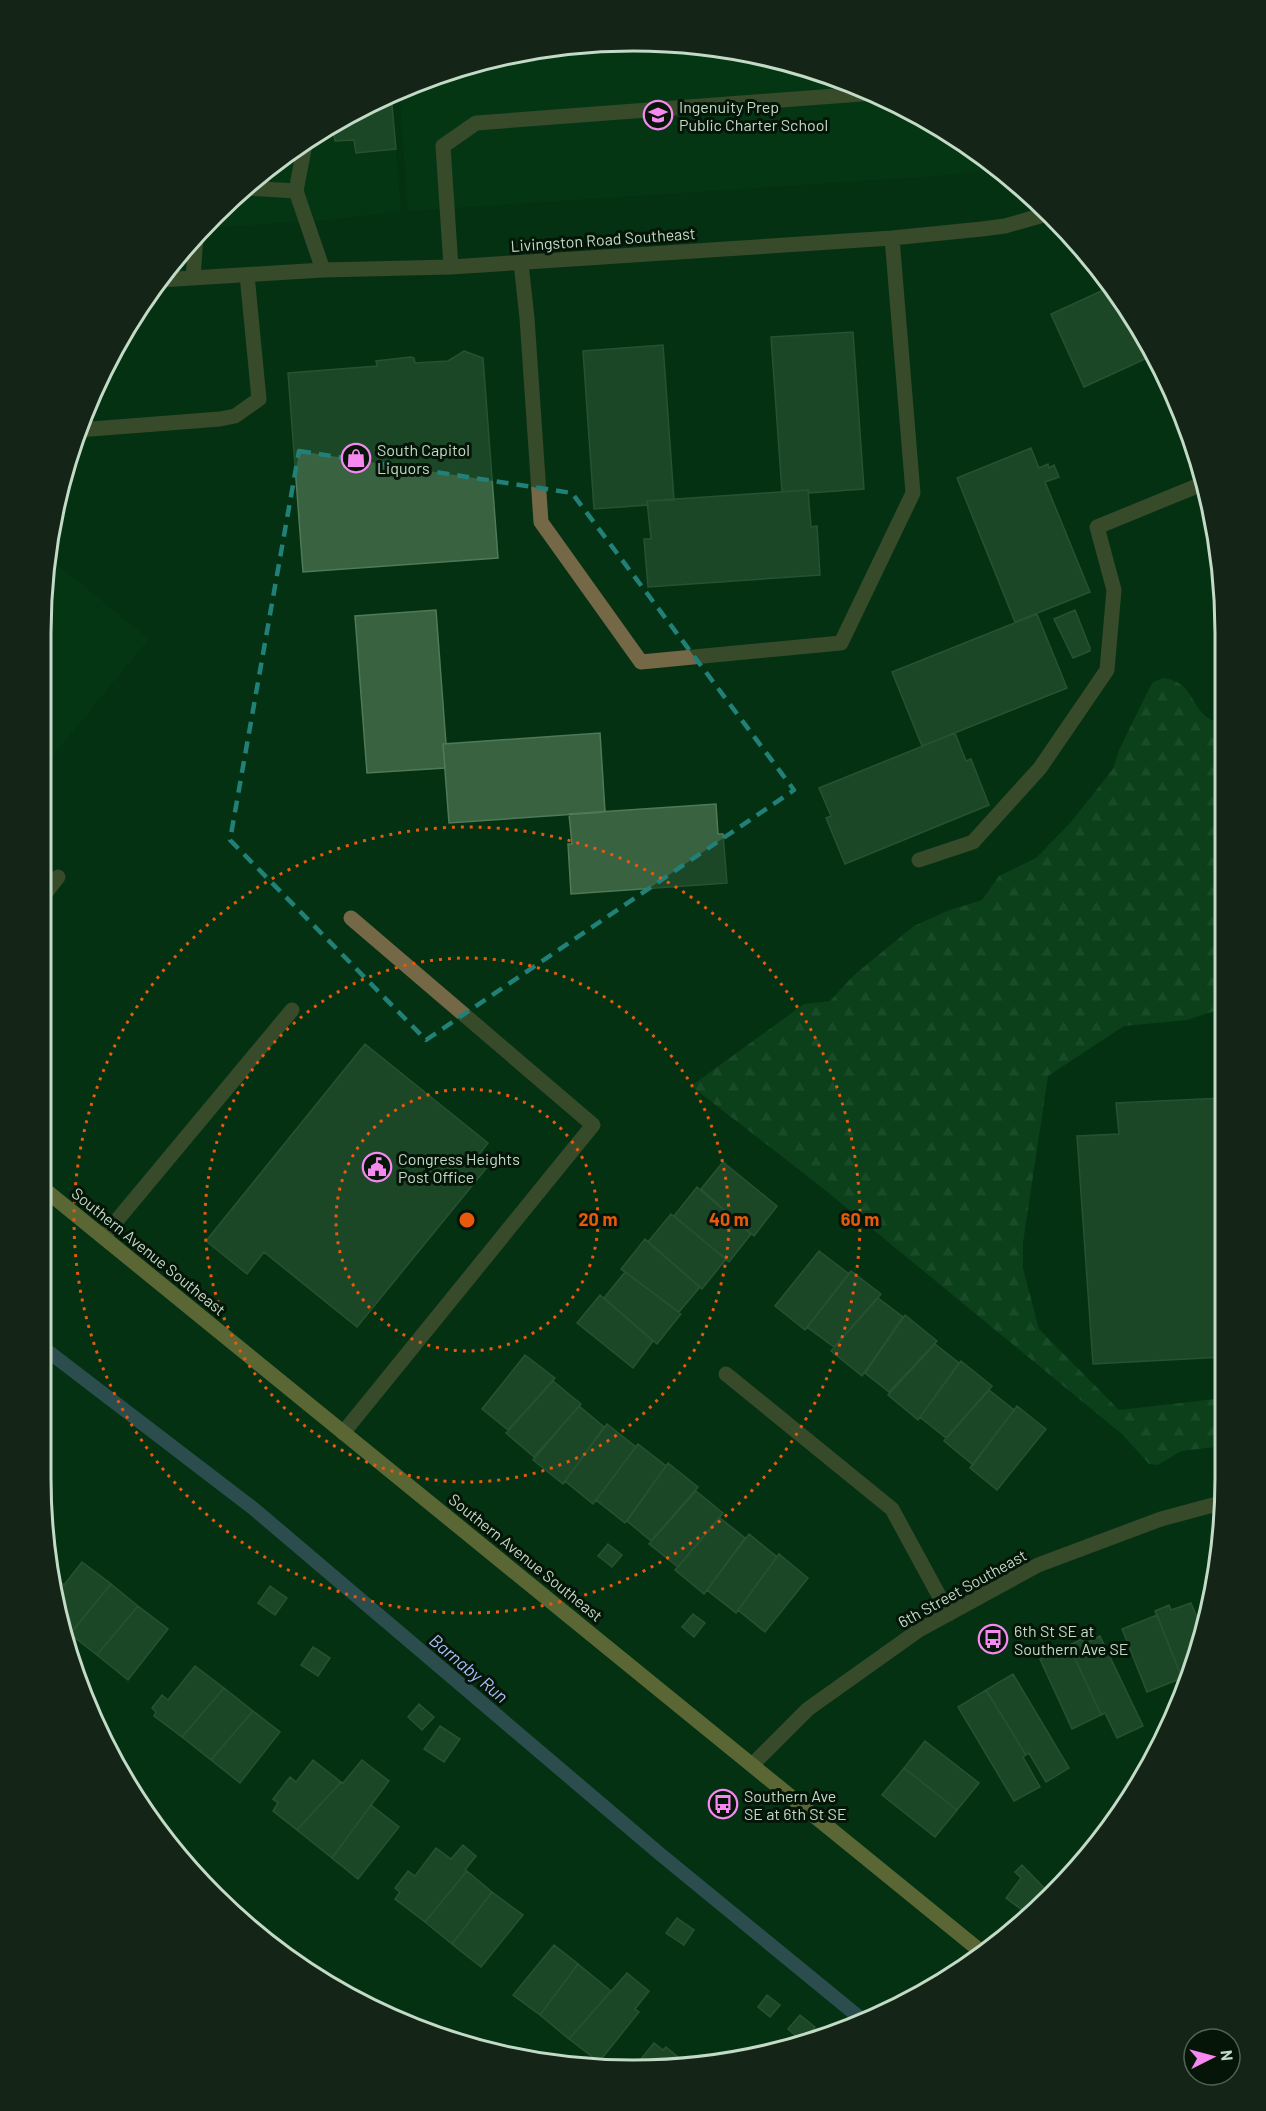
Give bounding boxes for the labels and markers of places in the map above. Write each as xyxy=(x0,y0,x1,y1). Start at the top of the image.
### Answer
place label: Ingenuity Prep Public Charter School xyxy=(679,97,828,134)
school or university icon: Ingenuity Prep Public Charter School xyxy=(642,99,674,131)
place label: South Capitol Liquors xyxy=(377,440,470,477)
shop icon: South Capitol Liquors xyxy=(340,442,372,474)
place label: Congress Heights Post Office xyxy=(398,1149,520,1186)
public building icon: Congress Heights Post Office xyxy=(361,1151,393,1183)
centre of rings xyxy=(457,1210,477,1230)
place label: 6th St SE at Southern Ave SE xyxy=(1014,1621,1129,1658)
bus stop icon: 6th St SE at Southern Ave SE xyxy=(977,1623,1009,1655)
place label: Southern Ave SE at 6th St SE xyxy=(744,1786,847,1823)
bus stop icon: Southern Ave SE at 6th St SE xyxy=(707,1788,739,1820)

